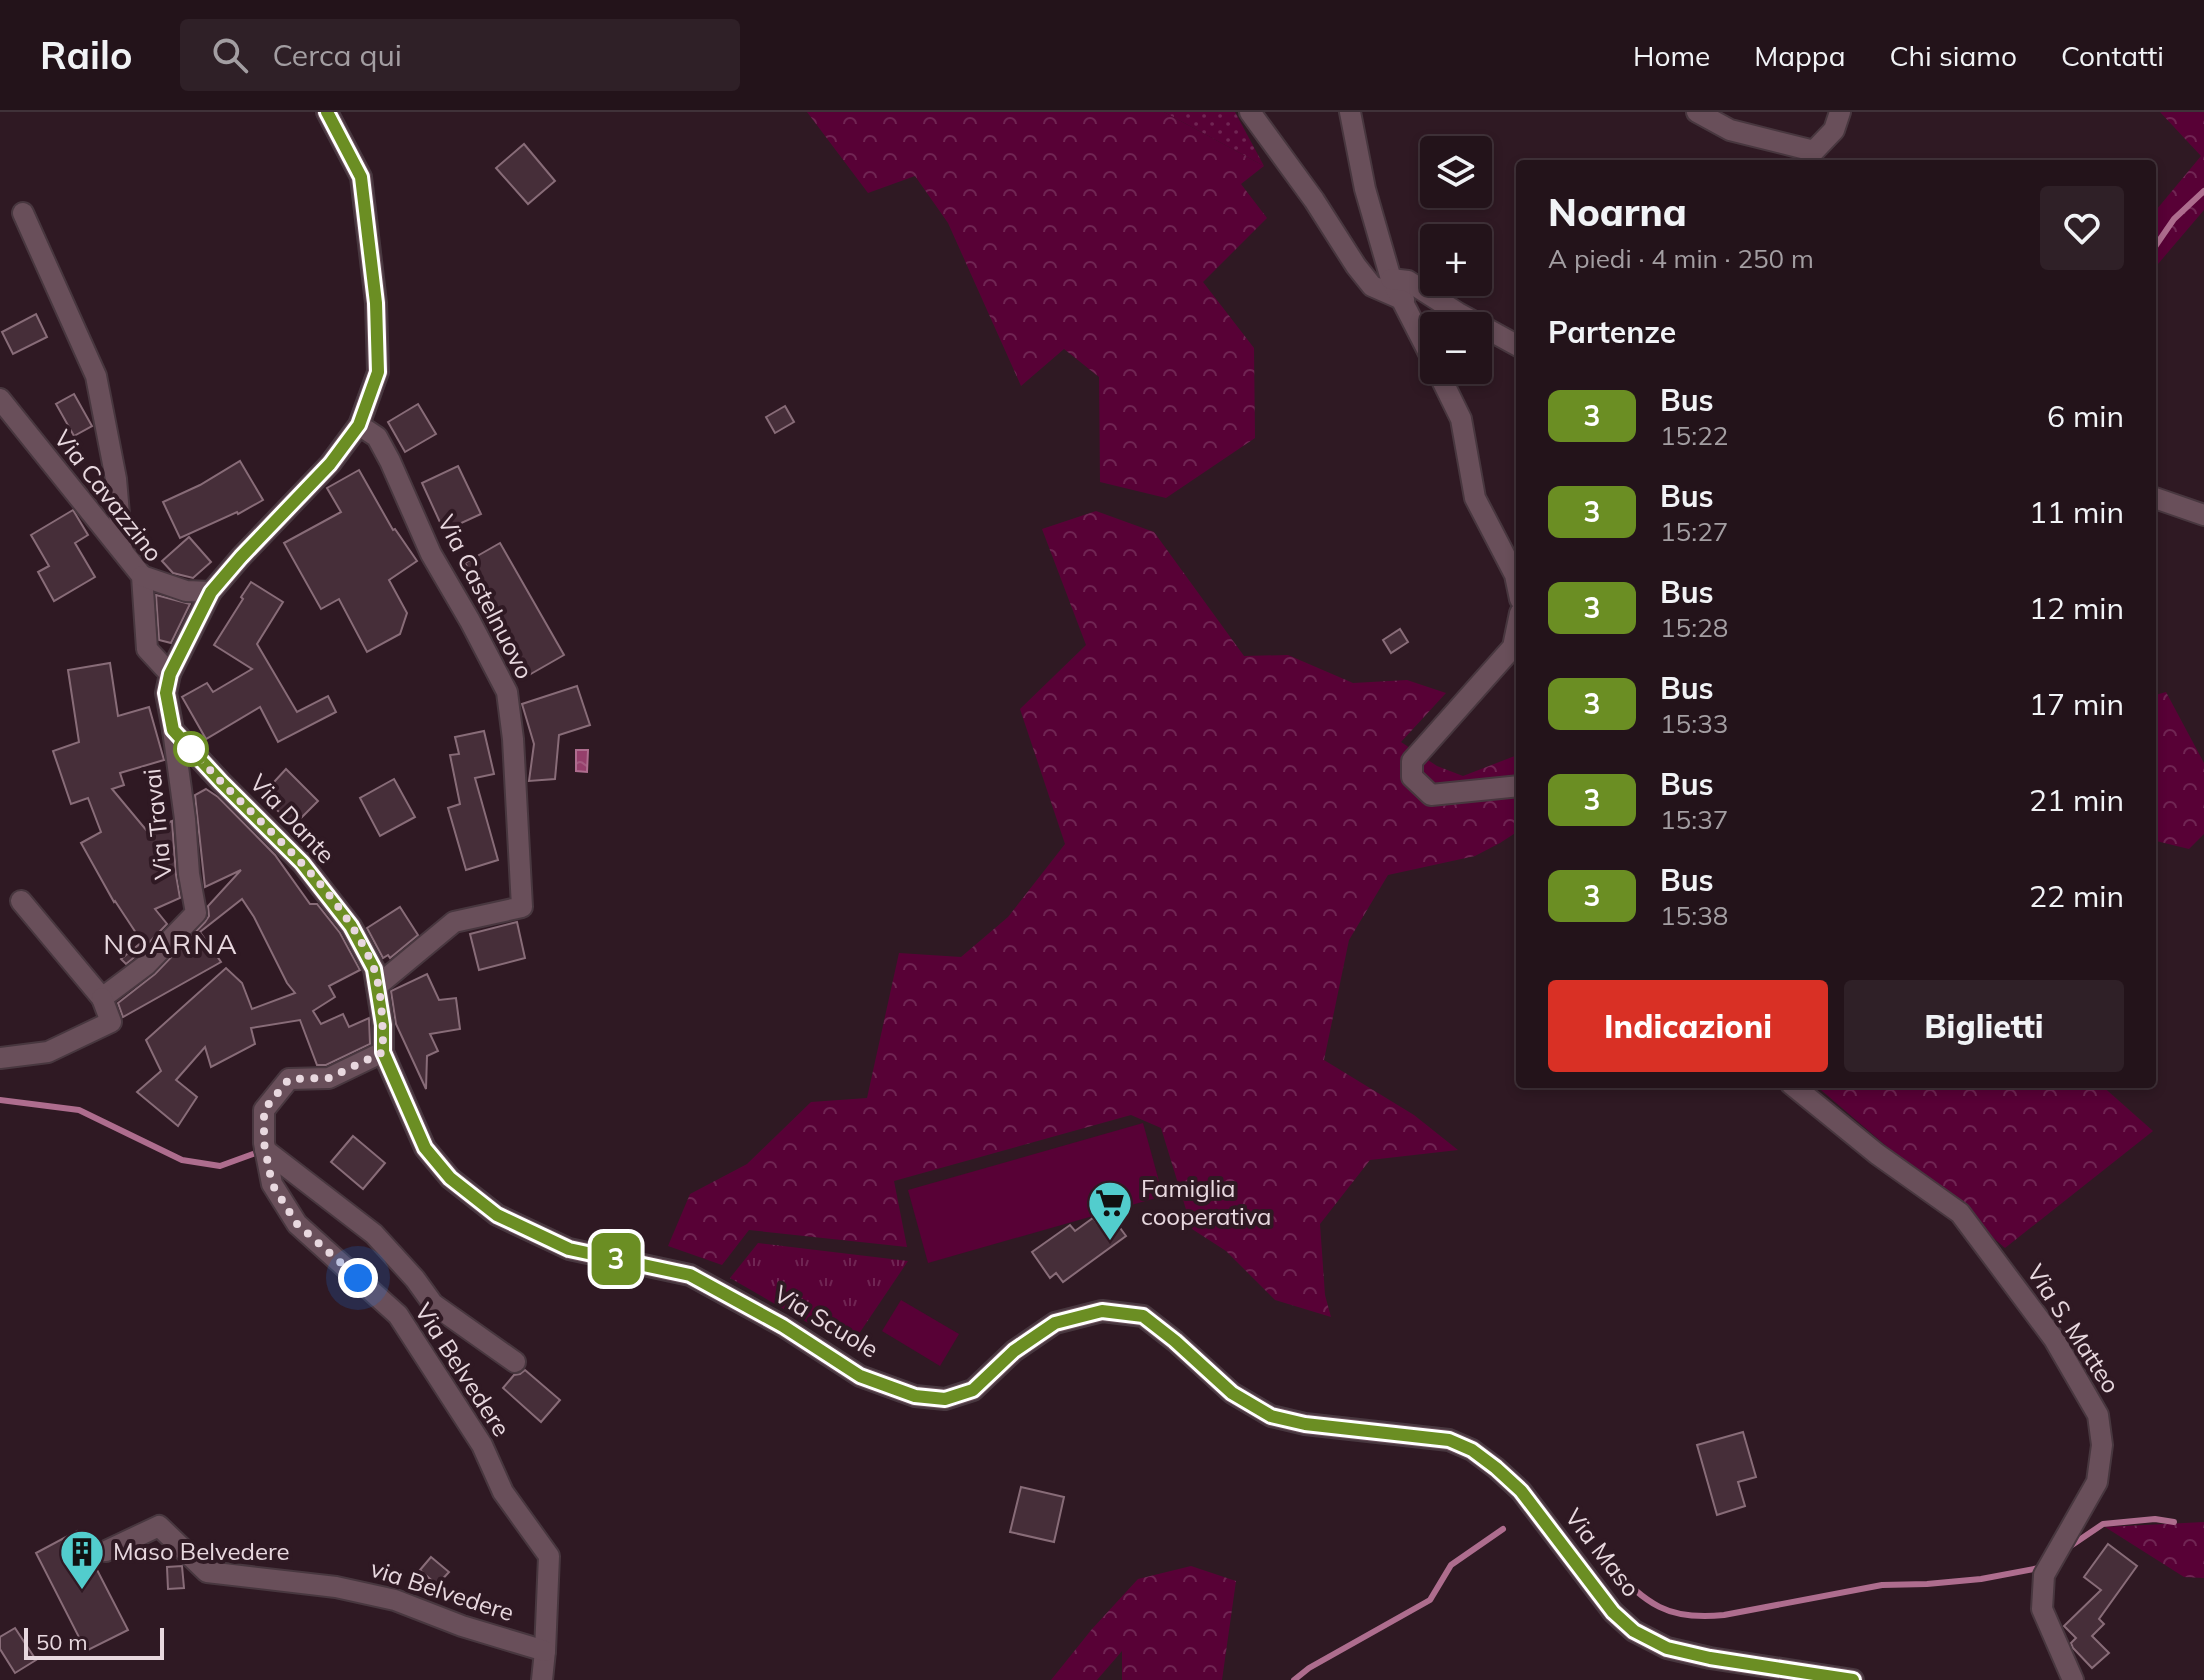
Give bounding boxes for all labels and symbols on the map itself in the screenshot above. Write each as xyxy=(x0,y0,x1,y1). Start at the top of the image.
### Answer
street label: Via Cavazzino xyxy=(48,424,169,567)
street label: Via Castelnuovo xyxy=(432,510,540,684)
unlabelled marker xyxy=(174,732,208,766)
street label: Via Travai xyxy=(136,767,178,881)
street label: Via Dante xyxy=(244,768,342,869)
district label: NOARNA xyxy=(103,926,239,961)
place label: Famiglia cooperativa xyxy=(1141,1173,1272,1231)
supermarket icon: Famiglia cooperativa xyxy=(1086,1179,1134,1242)
line badge: 3 xyxy=(590,1233,642,1285)
your location xyxy=(338,1258,378,1298)
street label: Via S. Matteo xyxy=(2021,1258,2127,1399)
street label: Via Scuole xyxy=(769,1278,884,1364)
street label: Via Belvedere xyxy=(409,1297,517,1442)
street label: Via Maso xyxy=(1559,1502,1647,1602)
building icon: Maso Belvedere xyxy=(58,1528,106,1591)
place label: Maso Belvedere xyxy=(113,1536,290,1566)
street label: via Belvedere xyxy=(367,1553,518,1627)
scale bar xyxy=(24,1624,164,1660)

